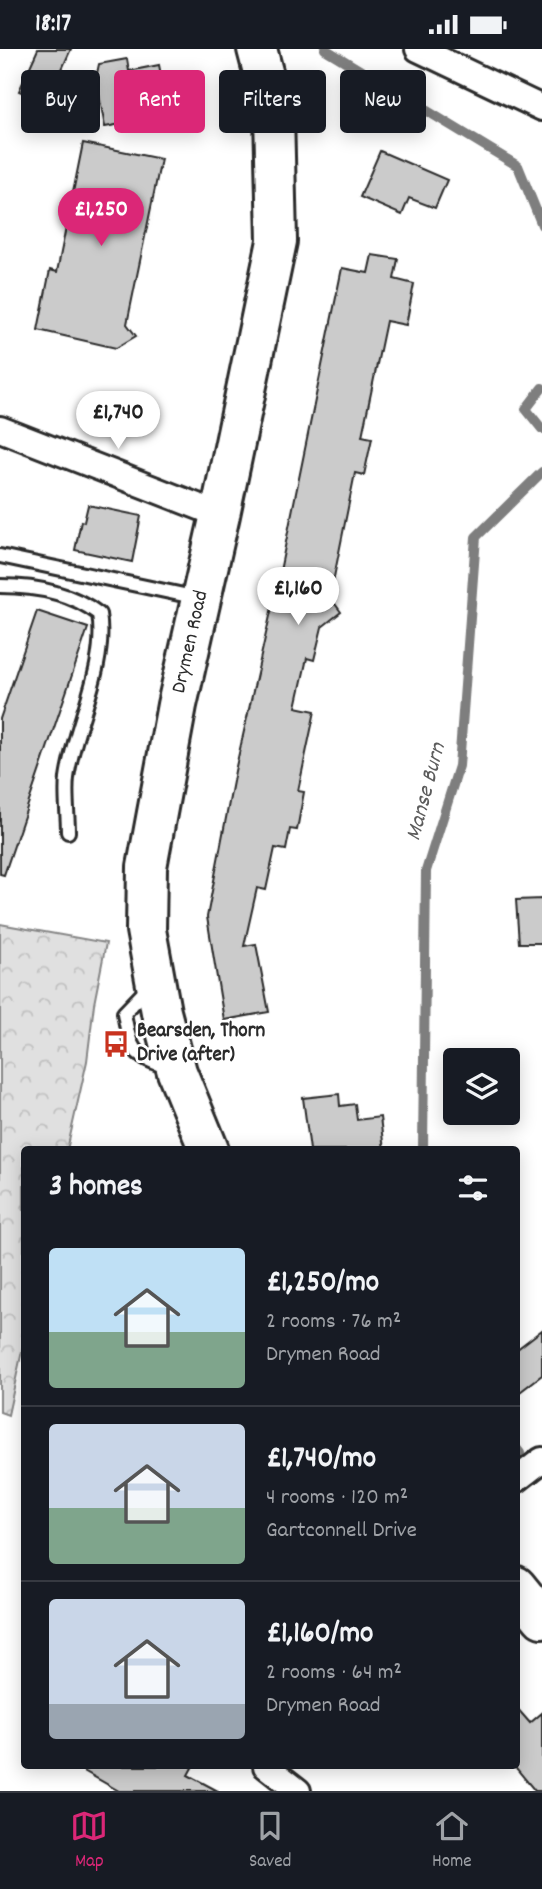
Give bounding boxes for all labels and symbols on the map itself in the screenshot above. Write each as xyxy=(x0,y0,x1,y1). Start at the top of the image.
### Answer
pin: £1,250 xyxy=(44,189,158,248)
pin: £1,740 xyxy=(61,391,175,451)
pin: £1,160 xyxy=(241,567,355,627)
street label: Drymen Road xyxy=(165,588,217,696)
water label: Manse Burn xyxy=(398,738,456,845)
place label: Bearsden, Thorn Drive (after) xyxy=(137,1017,265,1071)
bus stop icon: Bearsden, Thorn Drive (after) xyxy=(101,1029,131,1059)

